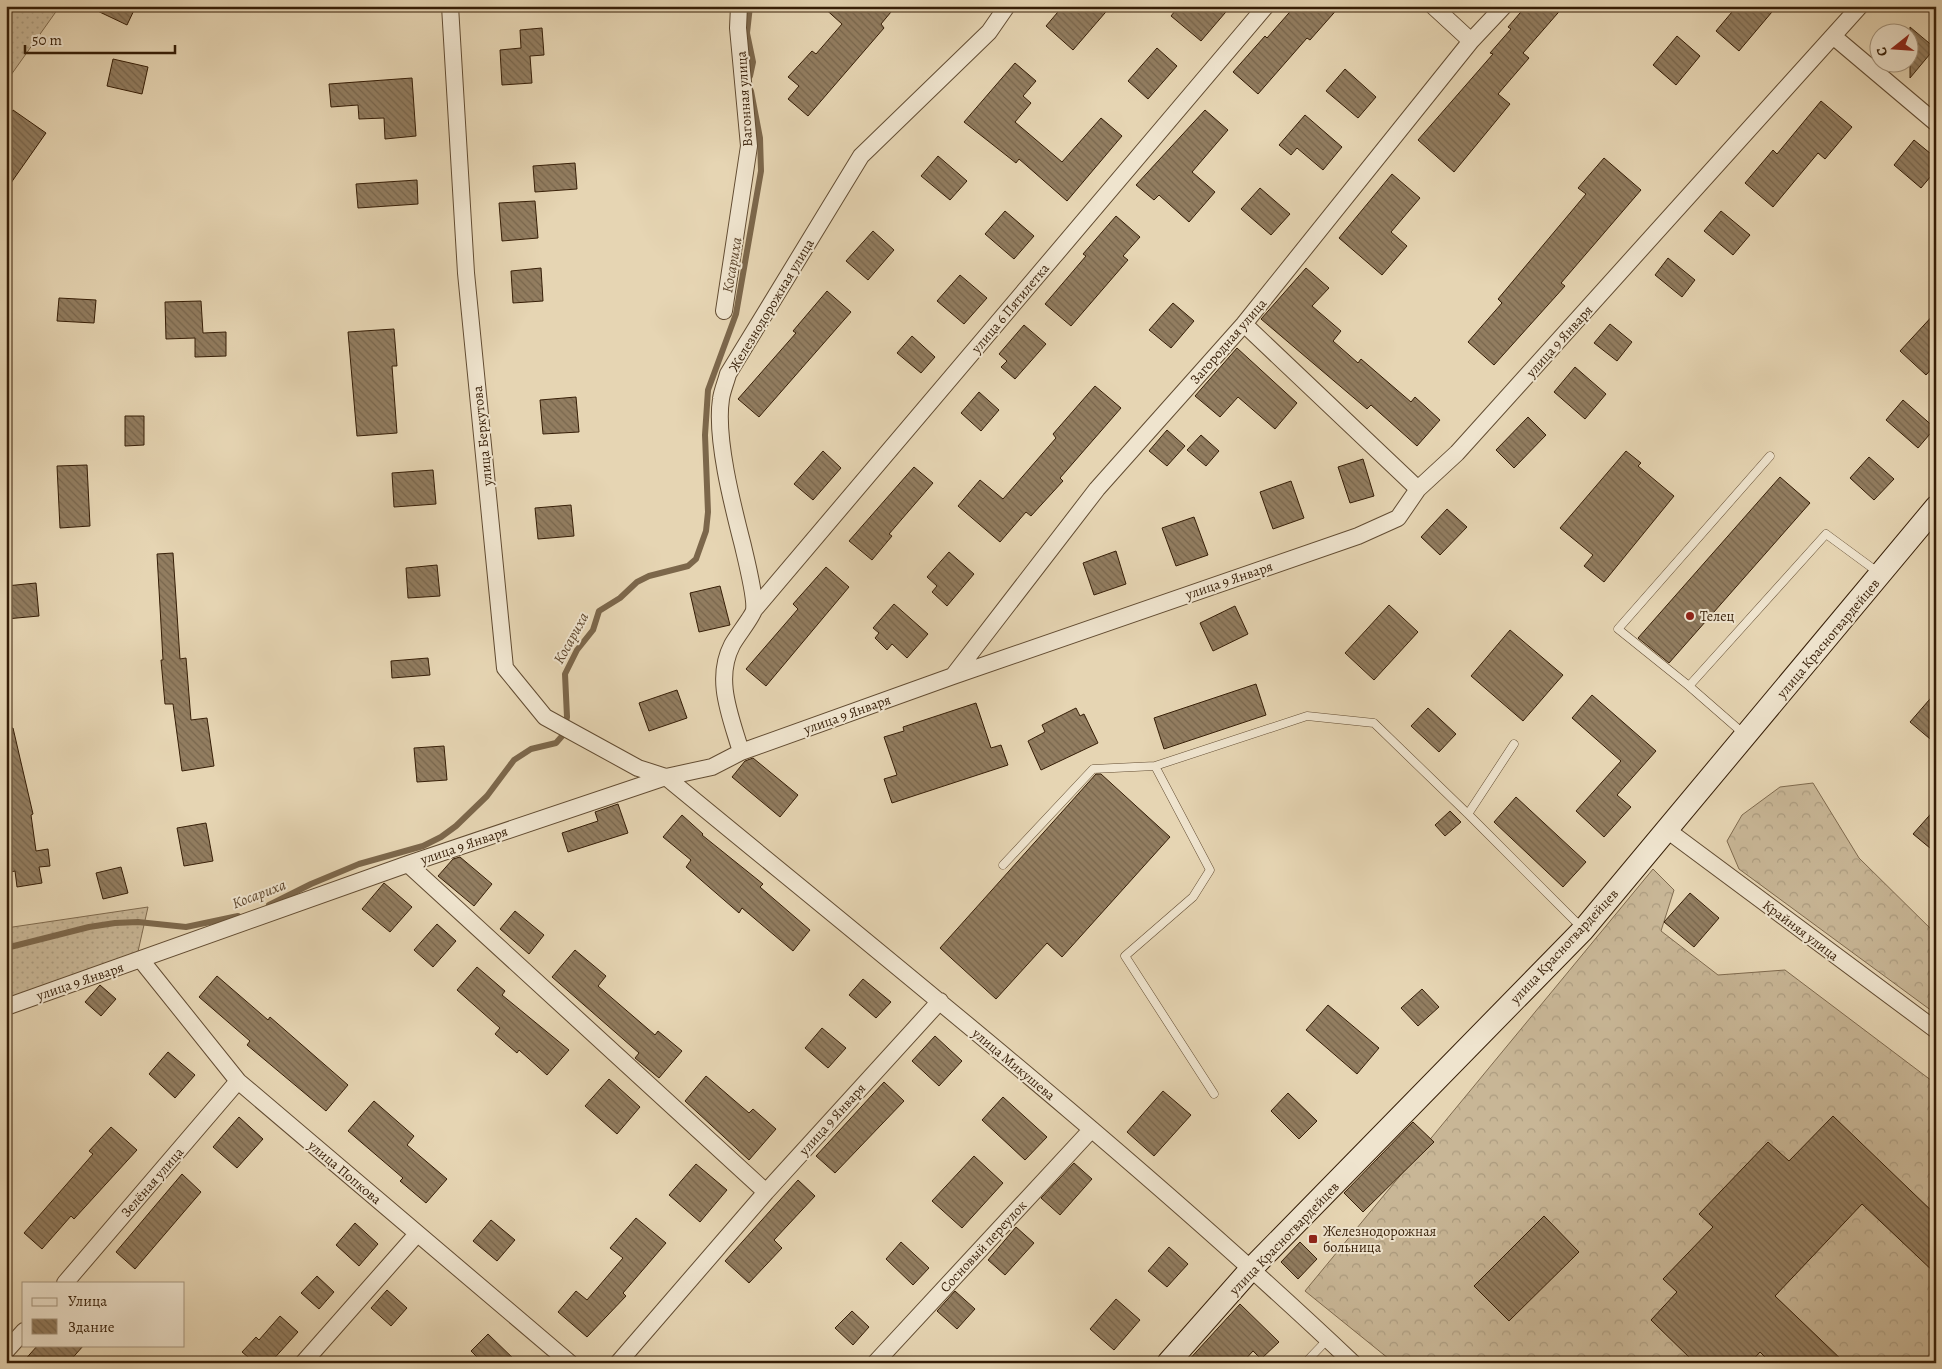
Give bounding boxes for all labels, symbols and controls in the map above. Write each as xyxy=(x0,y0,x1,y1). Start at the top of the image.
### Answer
scale bar xyxy=(25,22,175,54)
north arrow xyxy=(1870,22,1920,72)
text: 50 m xyxy=(32,30,62,50)
text: С xyxy=(1872,44,1892,59)
street label: Вагонная улица xyxy=(732,50,757,147)
street label: Железнодорожная улица xyxy=(724,235,819,375)
water label: Косариха xyxy=(717,236,747,294)
street label: улица 6 Пятилетка xyxy=(967,259,1054,358)
street label: Загородная улица xyxy=(1186,294,1271,388)
street label: улица 9 Января xyxy=(1521,301,1597,382)
street label: улица Беркутова xyxy=(468,384,497,488)
street label: улица 9 Января xyxy=(1182,557,1276,605)
street label: улица Красногвардейцев xyxy=(1772,574,1884,703)
place label: Телец xyxy=(1700,607,1735,626)
water label: Косариха xyxy=(549,609,593,667)
marker: Телец xyxy=(1684,610,1696,622)
street label: улица 9 Января xyxy=(800,690,893,739)
street label: улица 9 Января xyxy=(417,822,511,870)
water label: Косариха xyxy=(229,875,289,913)
street label: улица Красногвардейцев xyxy=(1505,884,1623,1009)
street label: Крайняя улица xyxy=(1759,895,1843,966)
street label: улица 9 Января xyxy=(33,958,127,1006)
street label: улица Микушева xyxy=(967,1023,1060,1105)
street label: улица 9 Января xyxy=(794,1079,870,1160)
street label: улица Попкова xyxy=(303,1135,386,1209)
street label: Зелёная улица xyxy=(117,1143,188,1221)
street label: улица Красногвардейцев xyxy=(1224,1177,1344,1300)
street label: Сосновый переулок xyxy=(936,1196,1031,1297)
place label: Железнодорожная больница xyxy=(1323,1222,1437,1257)
marker: Железнодорожная больница xyxy=(1307,1233,1319,1245)
legend xyxy=(22,1282,185,1346)
text: Улица xyxy=(68,1291,107,1311)
text: Здание xyxy=(68,1317,115,1337)

